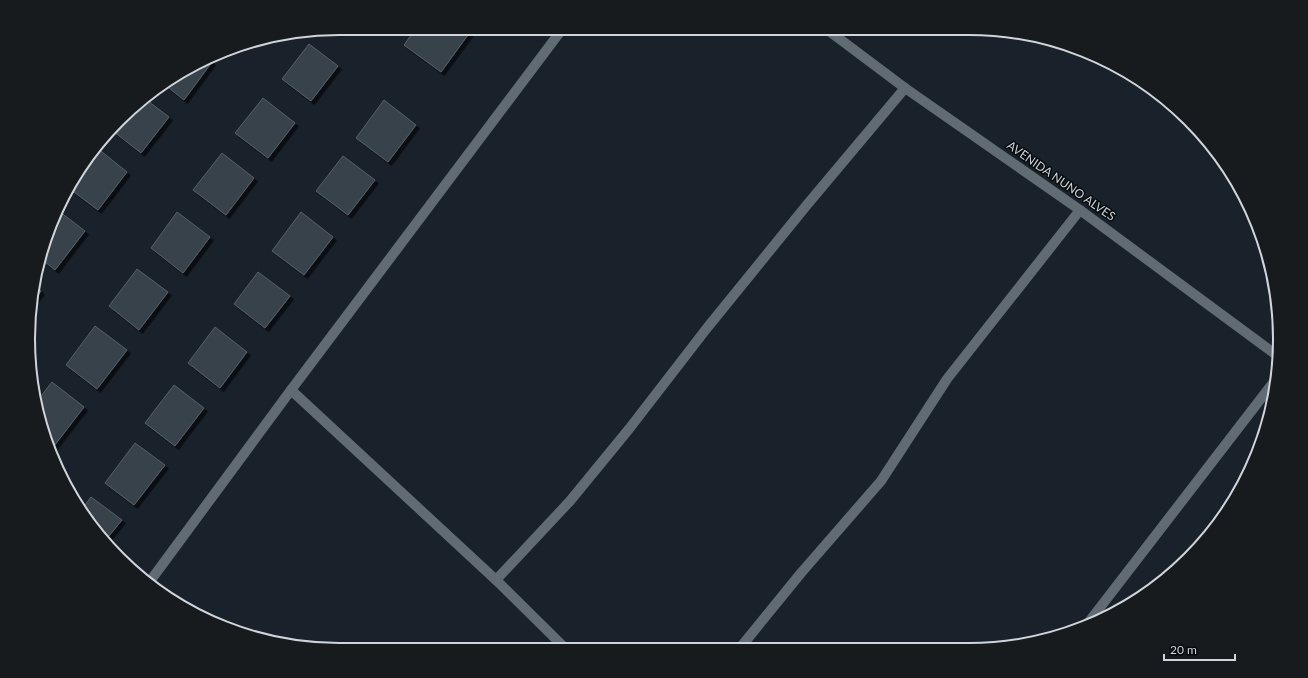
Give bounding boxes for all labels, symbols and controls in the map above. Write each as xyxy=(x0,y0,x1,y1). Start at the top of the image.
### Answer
street label: AVENIDA NUNO ALVES xyxy=(1004,137,1118,224)
scale bar xyxy=(1164,636,1235,662)
text: 20 m xyxy=(1170,642,1197,657)

